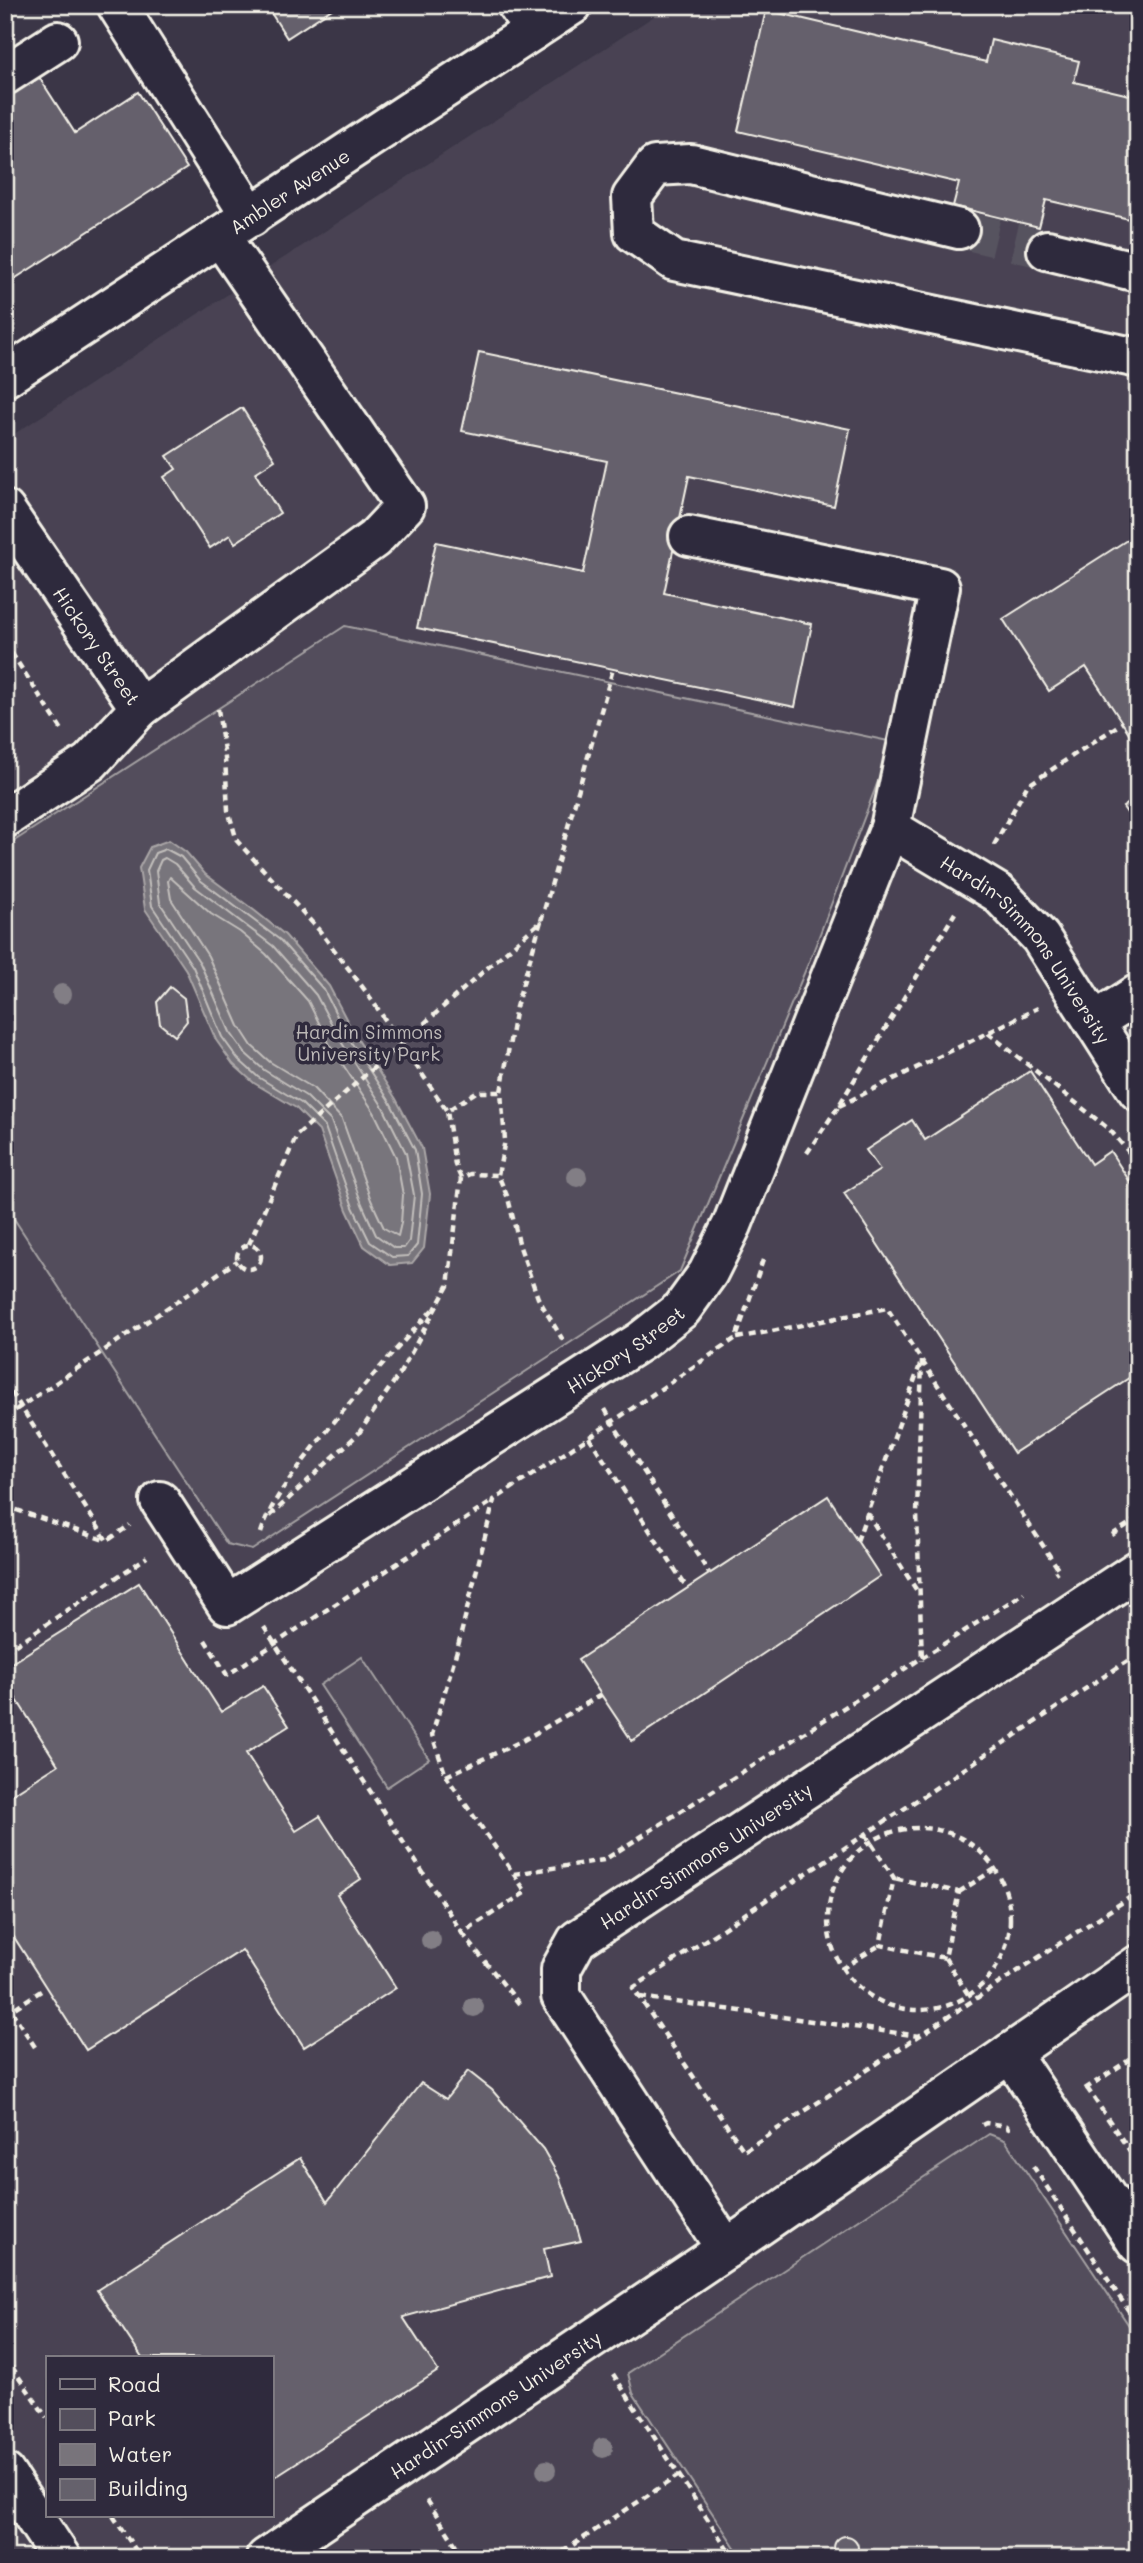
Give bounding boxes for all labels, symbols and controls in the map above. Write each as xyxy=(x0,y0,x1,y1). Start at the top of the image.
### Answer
street label: Ambler Avenue xyxy=(225,142,354,239)
street label: Hickory Street xyxy=(48,581,147,710)
street label: Hardin-Simmons University xyxy=(936,849,1117,1048)
park label: Hardin Simmons University Park xyxy=(295,1019,443,1066)
street label: Hickory Street xyxy=(561,1300,689,1398)
street label: Hardin-Simmons University xyxy=(595,1776,816,1934)
street label: Hardin-Simmons University xyxy=(385,2324,605,2484)
legend xyxy=(46,2356,273,2518)
text: Road xyxy=(108,2370,160,2397)
text: Park xyxy=(108,2404,156,2431)
text: Water xyxy=(108,2440,172,2467)
text: Building xyxy=(108,2474,188,2501)

